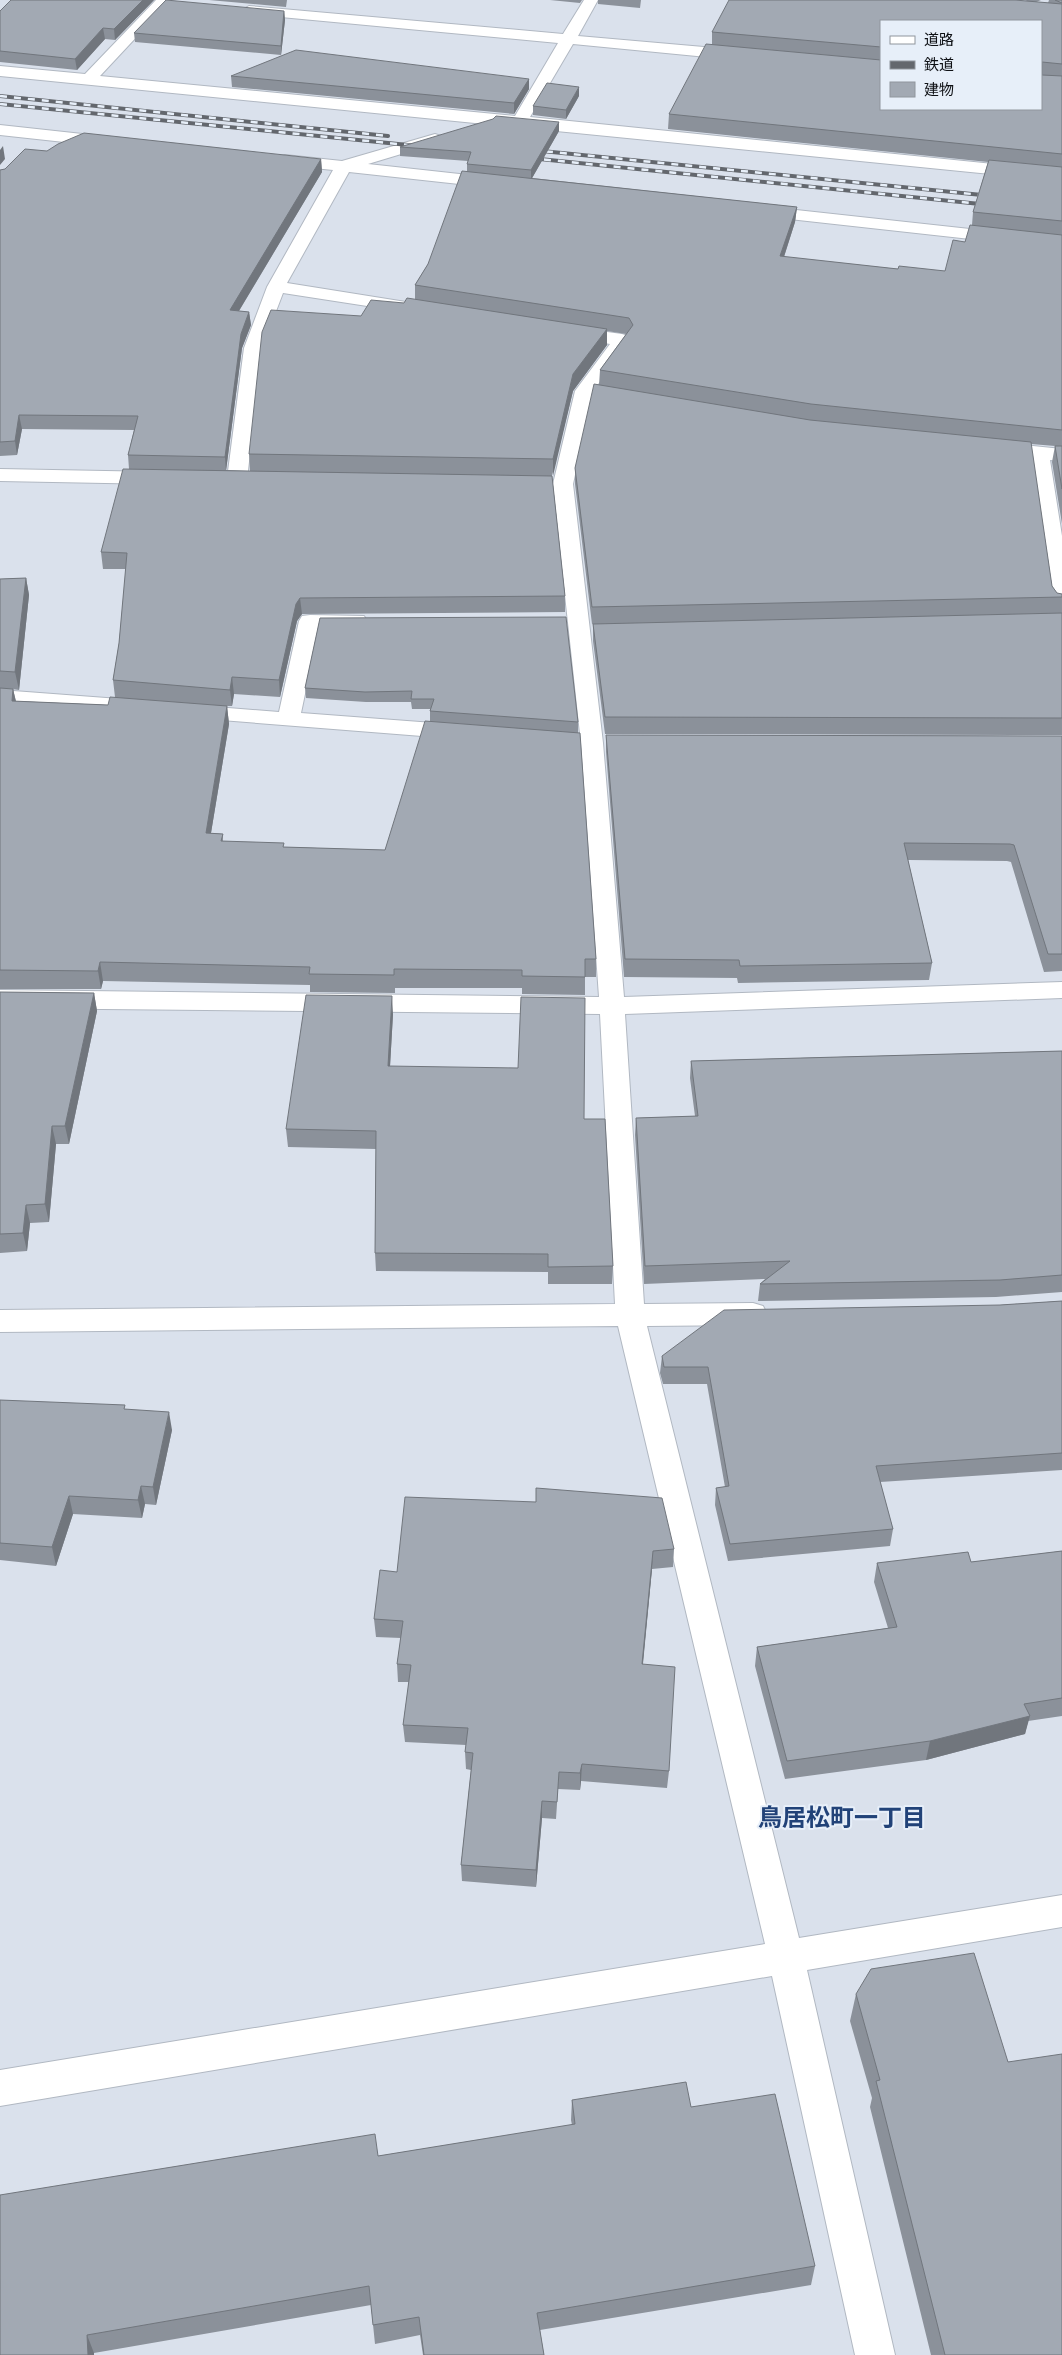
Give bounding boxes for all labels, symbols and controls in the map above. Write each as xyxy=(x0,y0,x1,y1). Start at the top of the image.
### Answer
legend xyxy=(880,20,1042,110)
text: 道路 xyxy=(924,31,954,49)
text: 鉄道 xyxy=(924,56,954,74)
text: 建物 xyxy=(924,81,954,99)
district label: 鳥居松町一丁目 xyxy=(758,1803,926,1832)

